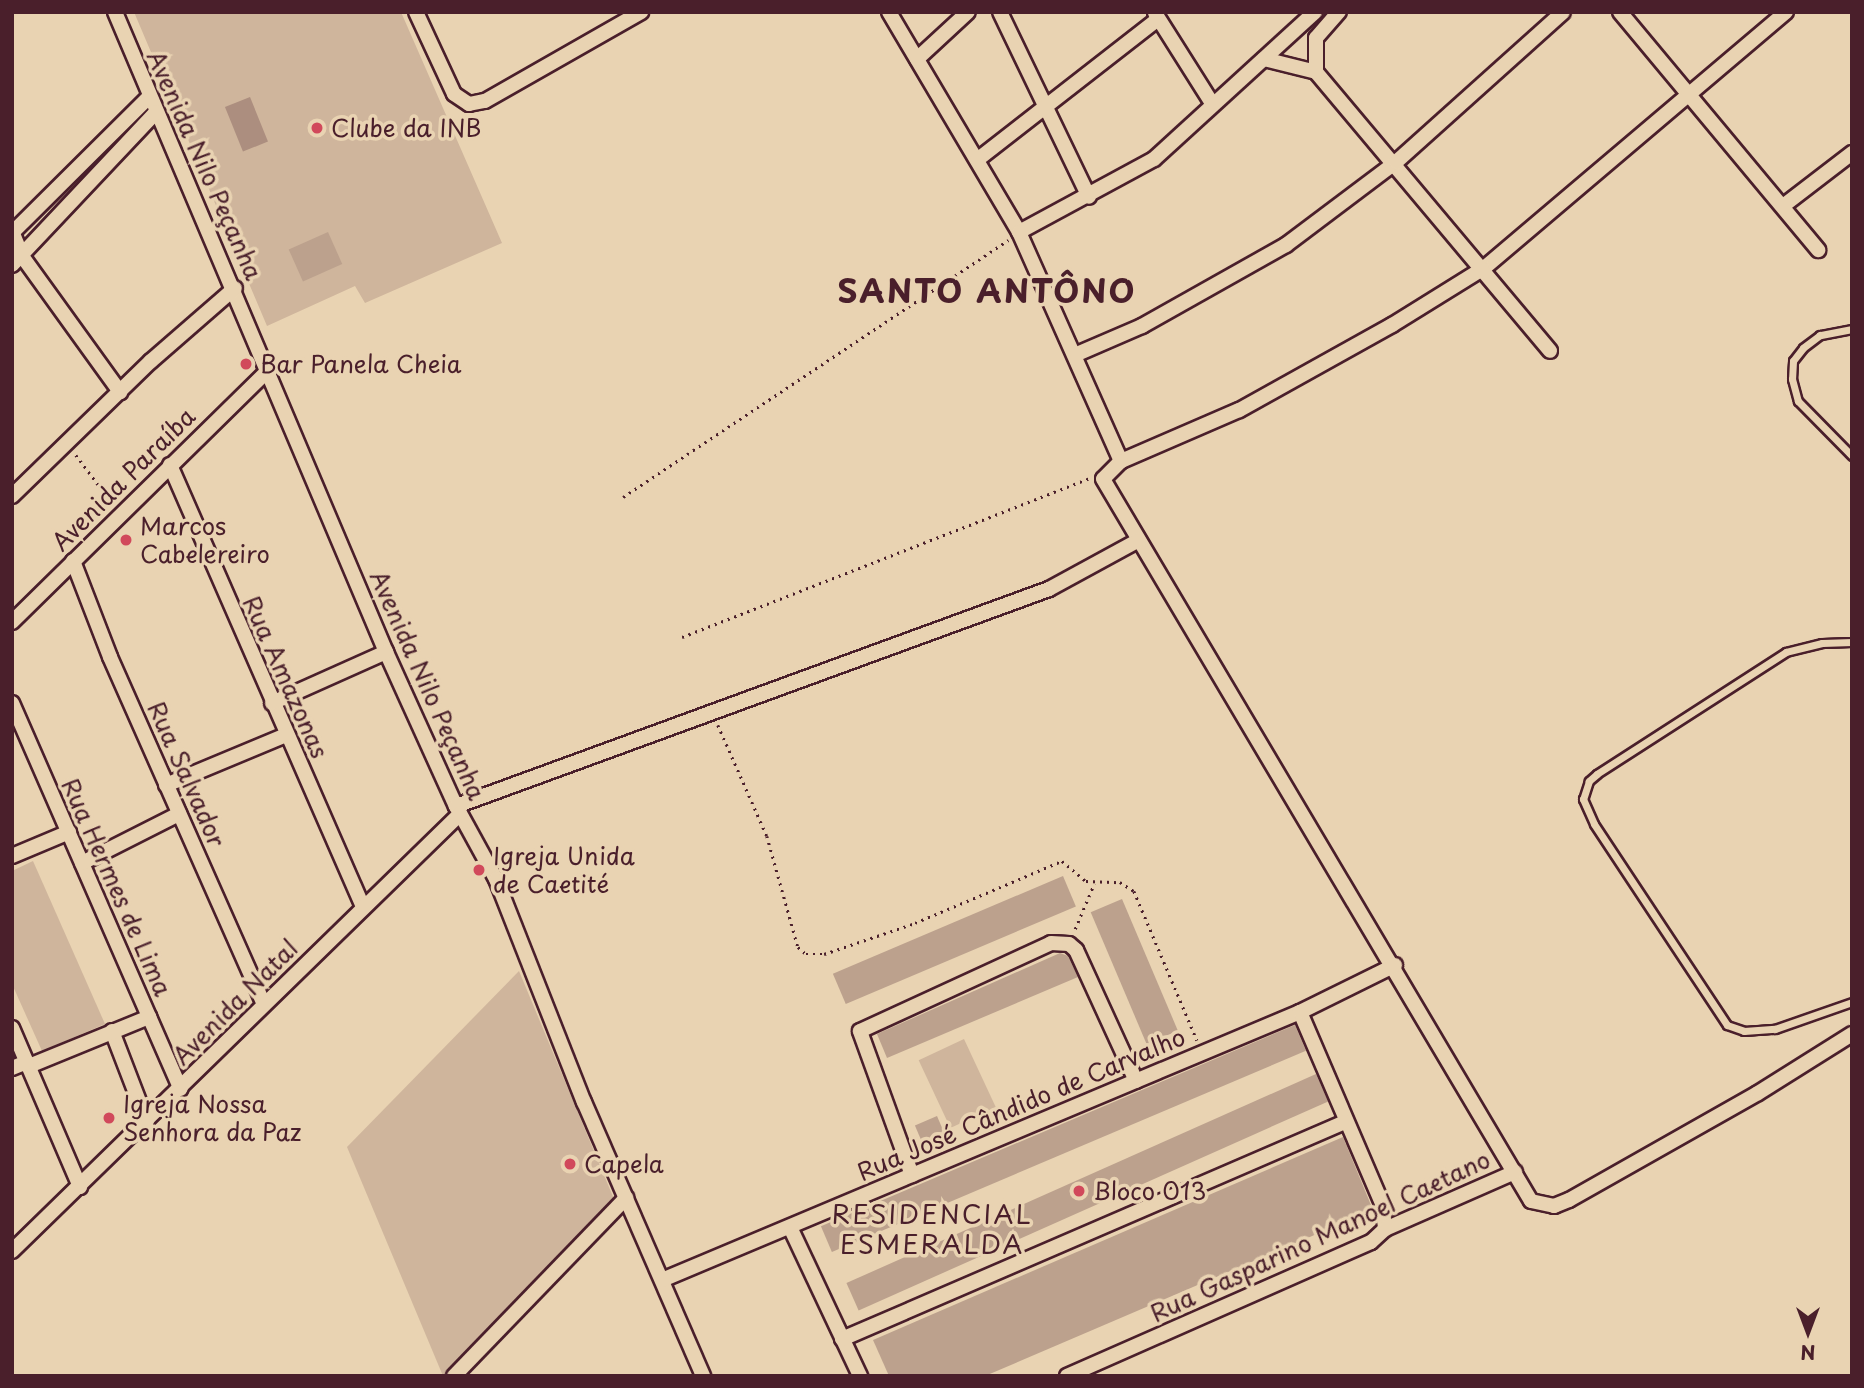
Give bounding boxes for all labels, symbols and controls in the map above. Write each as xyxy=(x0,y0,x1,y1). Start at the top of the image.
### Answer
street label: Avenida Nilo Peçanha xyxy=(141,46,269,284)
place label: Clube da INB xyxy=(331,114,482,142)
marker: Clube da INB xyxy=(309,120,325,136)
district label: SANTO ANTÔNO xyxy=(839,271,1135,309)
place label: Bar Panela Cheia xyxy=(260,350,459,378)
marker: Bar Panela Cheia xyxy=(238,356,254,372)
street label: Avenida Paraíba xyxy=(46,402,200,556)
place label: Marcos Cabelereiro xyxy=(140,512,270,568)
marker: Marcos Cabelereiro xyxy=(118,532,134,548)
street label: Avenida Nilo Peçanha xyxy=(364,566,492,804)
street label: Rua Amazonas xyxy=(237,591,335,763)
street label: Rua Salvador xyxy=(142,697,232,851)
street label: Rua Hermes de Lima xyxy=(55,771,179,1003)
place label: Igreja Unida de Caetité xyxy=(493,842,636,898)
marker: Igreja Unida de Caetité xyxy=(471,862,487,878)
street label: Avenida Natal xyxy=(166,933,304,1071)
street label: Rua José Cândido de Carvalho xyxy=(853,1022,1189,1186)
place label: Igreja Nossa Senhora da Paz xyxy=(123,1090,302,1146)
marker: Igreja Nossa Senhora da Paz xyxy=(101,1110,117,1126)
street label: Rua Gasparino Manoel Caetano xyxy=(1145,1144,1495,1328)
place label: Capela xyxy=(584,1150,664,1178)
marker: Capela xyxy=(562,1156,578,1172)
place label: Bloco 013 xyxy=(1093,1177,1208,1205)
marker: Bloco 013 xyxy=(1071,1183,1087,1199)
district label: RESIDENCIAL ESMERALDA xyxy=(834,1198,1030,1260)
north arrow xyxy=(1773,1297,1843,1367)
text: N xyxy=(1800,1339,1816,1367)

